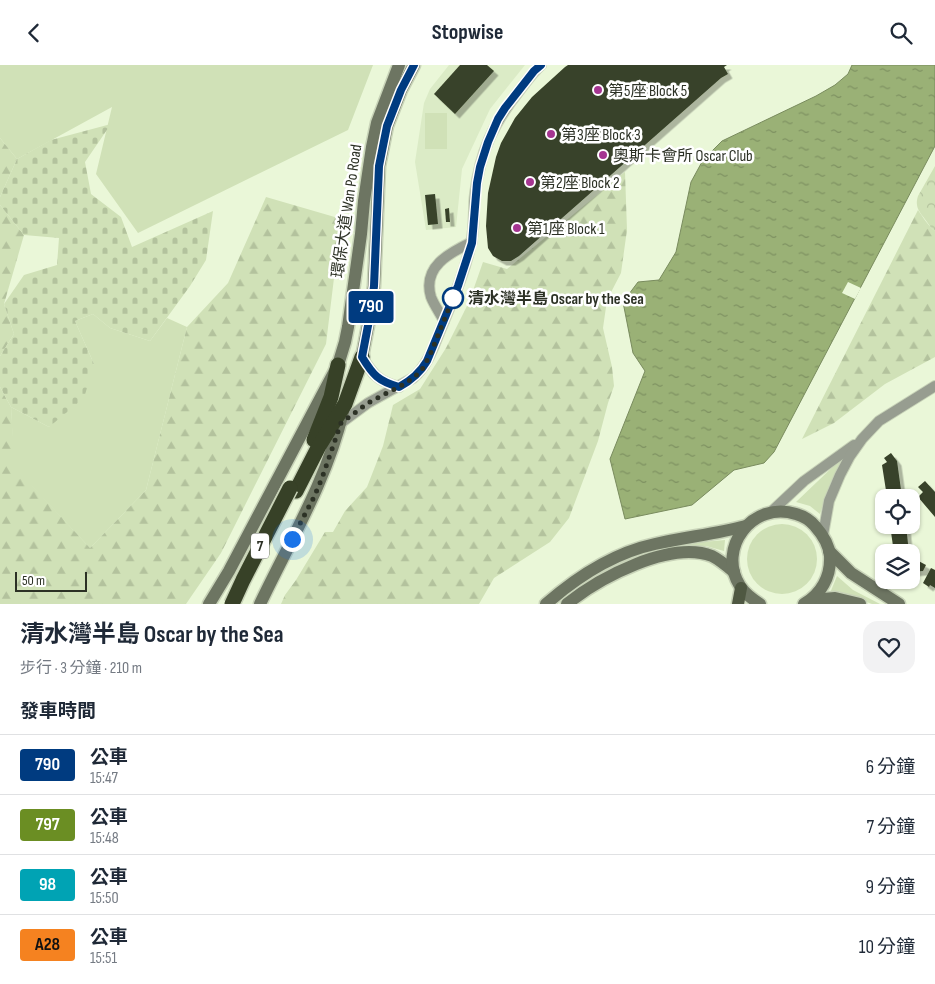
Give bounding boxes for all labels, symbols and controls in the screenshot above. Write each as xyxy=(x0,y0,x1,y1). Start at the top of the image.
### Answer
icon: back xyxy=(20,19,48,47)
text: Stopwise xyxy=(432,19,503,46)
icon: search xyxy=(887,19,915,47)
place label: 第5座 Block 5 xyxy=(608,82,687,101)
marker: 第5座 Block 5 xyxy=(592,84,604,96)
place label: 第3座 Block 3 xyxy=(561,126,641,145)
marker: 第3座 Block 3 xyxy=(545,128,557,140)
street label: 環保大道 Wan Po Road xyxy=(329,143,366,279)
place label: 奧斯卡會所 Oscar Club xyxy=(613,147,753,166)
marker: 奧斯卡會所 Oscar Club xyxy=(597,149,609,161)
place label: 第2座 Block 2 xyxy=(540,174,620,193)
marker: 第2座 Block 2 xyxy=(524,176,536,188)
place label: 第1座 Block 1 xyxy=(527,220,605,239)
marker: 第1座 Block 1 xyxy=(511,222,523,234)
marker: 清水灣半島 Oscar by the Sea xyxy=(442,287,464,309)
place label: 清水灣半島 Oscar by the Sea xyxy=(468,290,644,309)
line badge: 790 xyxy=(342,291,400,323)
text: 790 xyxy=(359,296,383,317)
map controls xyxy=(875,489,920,589)
button: locate xyxy=(875,489,920,534)
your location xyxy=(280,527,305,552)
road number: 7 xyxy=(251,533,269,559)
button: layers xyxy=(875,544,920,589)
scale bar xyxy=(15,569,88,592)
text: 50 m xyxy=(22,572,45,589)
text: 清水灣半島 Oscar by the Sea xyxy=(20,620,284,649)
button: heart xyxy=(863,621,915,673)
text: 步行 · 3 分鐘 · 210 m xyxy=(20,659,142,678)
text: 發車時間 xyxy=(20,700,96,723)
text: 公車 xyxy=(90,746,128,769)
text: 790 xyxy=(35,754,60,775)
text: 6 分鐘 xyxy=(866,756,915,779)
text: 15:47 xyxy=(90,769,118,788)
text: 公車 xyxy=(90,806,128,829)
text: 797 xyxy=(35,814,60,835)
text: 7 分鐘 xyxy=(866,816,915,839)
text: 15:48 xyxy=(90,829,119,848)
text: 公車 xyxy=(90,866,128,889)
text: 98 xyxy=(39,874,56,895)
text: 9 分鐘 xyxy=(866,876,915,899)
text: 15:50 xyxy=(90,889,119,908)
text: 公車 xyxy=(90,926,128,949)
text: A28 xyxy=(35,934,60,955)
text: 10 分鐘 xyxy=(859,936,915,959)
text: 15:51 xyxy=(90,949,117,968)

